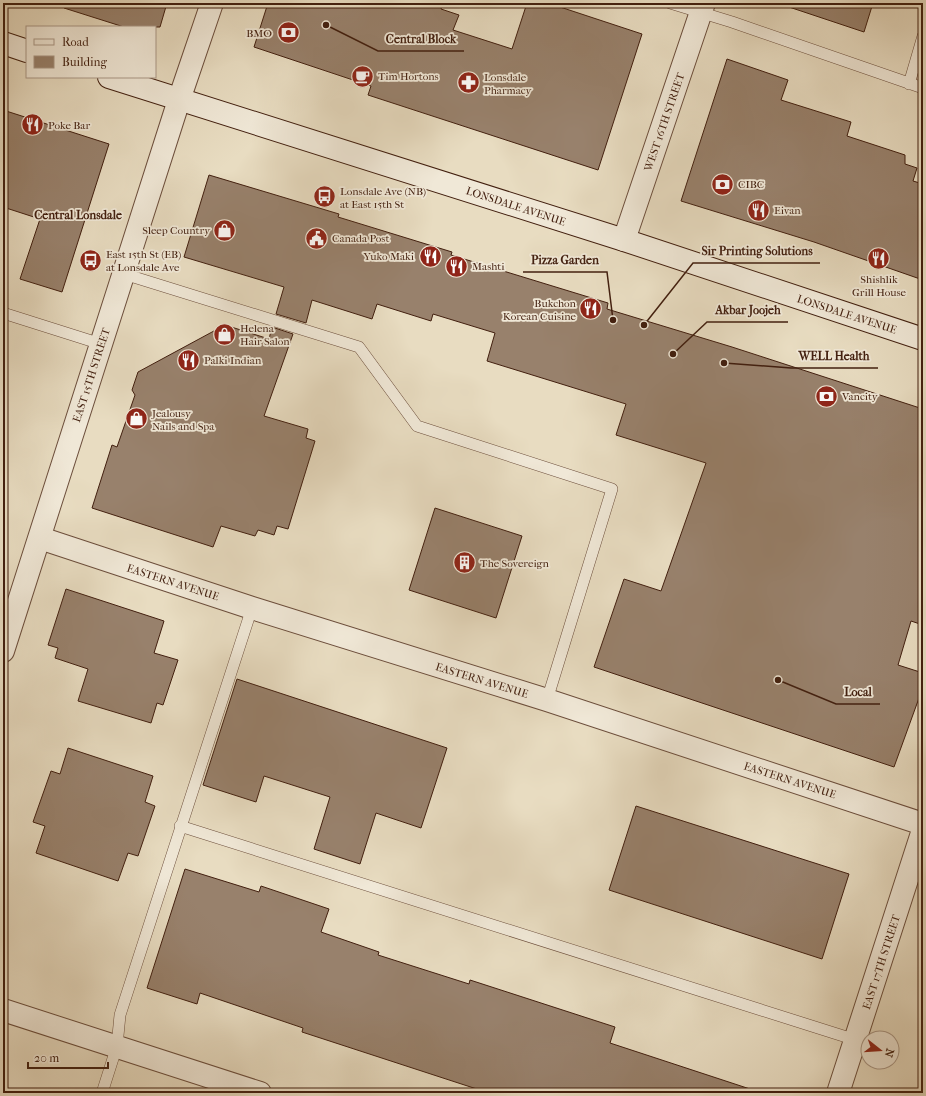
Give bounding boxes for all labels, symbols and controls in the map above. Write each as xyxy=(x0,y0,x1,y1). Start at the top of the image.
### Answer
bank icon: BMO xyxy=(275,20,301,46)
legend xyxy=(26,26,156,78)
place label: BMO xyxy=(246,27,272,40)
callout: Central Block xyxy=(378,27,464,51)
text: Central Block xyxy=(386,32,457,46)
text: Road xyxy=(62,35,89,49)
text: Building xyxy=(62,55,107,69)
cafe icon: Tim Hortons xyxy=(350,63,376,89)
place label: Tim Hortons xyxy=(378,70,439,83)
pharmacy icon: Lonsdale Pharmacy xyxy=(455,70,481,96)
place label: Lonsdale Pharmacy xyxy=(484,71,533,97)
street label: WEST 16TH STREET xyxy=(641,71,688,174)
restaurant icon: Poke Bar xyxy=(20,112,46,138)
place label: Poke Bar xyxy=(48,119,90,132)
bank icon: CIBC xyxy=(710,171,736,197)
place label: CIBC xyxy=(738,178,764,191)
bus stop icon: Lonsdale Ave (NB) at East 15th St xyxy=(312,184,338,210)
street label: LONSDALE AVENUE xyxy=(464,184,568,229)
place label: Lonsdale Ave (NB) at East 15th St xyxy=(340,185,426,211)
restaurant icon: Eivan xyxy=(745,197,771,223)
place label: Eivan xyxy=(774,204,801,217)
district label: Central Lonsdale xyxy=(34,208,122,222)
shop icon: Sleep Country xyxy=(212,217,238,243)
place label: Sleep Country xyxy=(142,224,211,237)
public building icon: Canada Post xyxy=(303,225,329,251)
place label: Canada Post xyxy=(332,232,389,245)
callout: Sir Printing Solutions xyxy=(693,239,820,263)
restaurant icon: Yuko Maki xyxy=(417,243,443,269)
text: Sir Printing Solutions xyxy=(701,244,813,259)
restaurant icon: Shishlik Grill House xyxy=(866,246,892,272)
bus stop icon: East 15th St (EB) at Lonsdale Ave xyxy=(78,247,104,273)
place label: East 15th St (EB) at Lonsdale Ave xyxy=(106,248,181,274)
callout: Pizza Garden xyxy=(523,248,607,272)
place label: Yuko Maki xyxy=(363,250,415,263)
restaurant icon: Mashti xyxy=(443,253,469,279)
text: Pizza Garden xyxy=(531,253,600,267)
place label: Mashti xyxy=(472,260,505,273)
place label: Shishlik Grill House xyxy=(852,273,907,299)
street label: LONSDALE AVENUE xyxy=(795,292,899,337)
restaurant icon: Bukchon Korean Cuisine xyxy=(578,296,604,322)
place label: Bukchon Korean Cuisine xyxy=(503,297,577,323)
callout: Akbar Joojeh xyxy=(707,298,788,322)
text: Akbar Joojeh xyxy=(714,303,781,318)
shop icon: Helena Hair Salon xyxy=(212,321,238,347)
place label: Helena Hair Salon xyxy=(240,322,290,348)
street label: EAST 15TH STREET xyxy=(70,326,113,424)
callout: WELL Health xyxy=(791,344,878,368)
restaurant icon: Palki Indian xyxy=(176,347,202,373)
text: WELL Health xyxy=(797,349,870,363)
place label: Palki Indian xyxy=(204,354,262,367)
bank icon: Vancity xyxy=(814,383,840,409)
place label: Vancity xyxy=(841,390,879,403)
shop icon: Jealousy Nails and Spa xyxy=(124,406,150,432)
place label: Jealousy Nails and Spa xyxy=(151,407,215,433)
building icon: The Sovereign xyxy=(452,550,478,576)
place label: The Sovereign xyxy=(480,557,550,570)
street label: EASTERN AVENUE xyxy=(125,561,221,604)
street label: EASTERN AVENUE xyxy=(434,660,530,701)
callout: Local xyxy=(836,680,880,704)
text: Local xyxy=(844,685,872,699)
street label: EASTERN AVENUE xyxy=(742,759,838,802)
street label: EAST 17TH STREET xyxy=(860,913,903,1011)
north arrow xyxy=(860,1030,900,1070)
scale bar xyxy=(28,1044,108,1070)
text: N xyxy=(881,1047,897,1059)
text: 20 m xyxy=(34,1051,59,1065)

